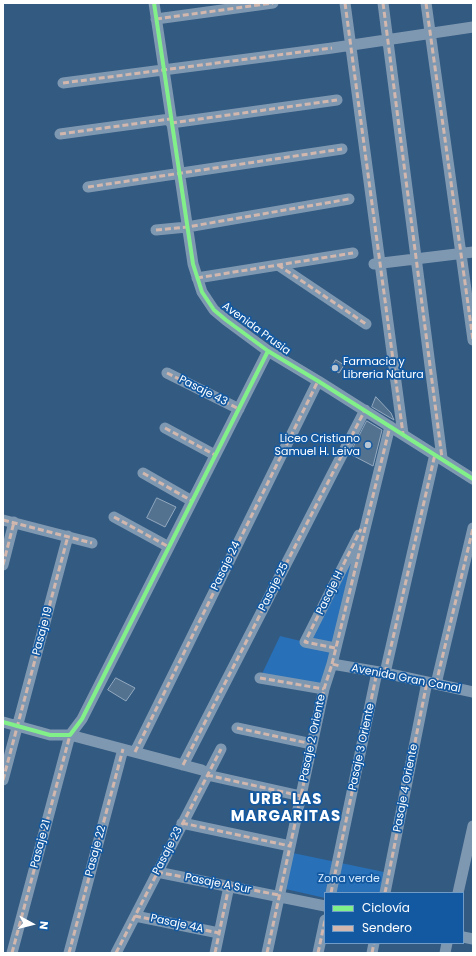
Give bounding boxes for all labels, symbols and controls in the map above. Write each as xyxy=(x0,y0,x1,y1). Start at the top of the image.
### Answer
street label: Avenida Prusia xyxy=(219,300,293,358)
place label: Farmacia y Libreria Natura xyxy=(343,355,424,381)
marker: Farmacia y Libreria Natura xyxy=(330,363,340,373)
street label: Pasaje 43 xyxy=(176,373,230,409)
place label: Liceo Cristiano Samuel H. Leiva xyxy=(275,432,360,458)
marker: Liceo Cristiano Samuel H. Leiva xyxy=(363,440,373,450)
street label: Pasaje 24 xyxy=(209,539,243,593)
street label: Pasaje 25 xyxy=(256,561,292,613)
street label: Pasaje H xyxy=(314,569,346,617)
street label: Pasaje 19 xyxy=(30,605,56,657)
street label: Avenida Gran Canal xyxy=(350,662,462,696)
street label: Pasaje 2 Oriente xyxy=(297,693,329,783)
street label: Pasaje 3 Oriente xyxy=(346,702,378,792)
street label: Pasaje 4 Oriente xyxy=(391,743,421,833)
district label: URB. LAS MARGARITAS xyxy=(231,791,341,826)
street label: Pasaje 21 xyxy=(28,818,54,870)
street label: Pasaje 22 xyxy=(83,824,109,878)
street label: Pasaje 23 xyxy=(150,825,186,877)
street label: Pasaje A Sur xyxy=(184,871,252,897)
park label: Zona verde xyxy=(318,872,380,886)
legend xyxy=(324,892,464,944)
text: Ciclovía xyxy=(362,899,410,916)
north arrow xyxy=(12,904,52,944)
street label: Pasaje 4A xyxy=(149,912,205,936)
text: Sendero xyxy=(362,919,412,936)
text: N xyxy=(35,920,52,931)

